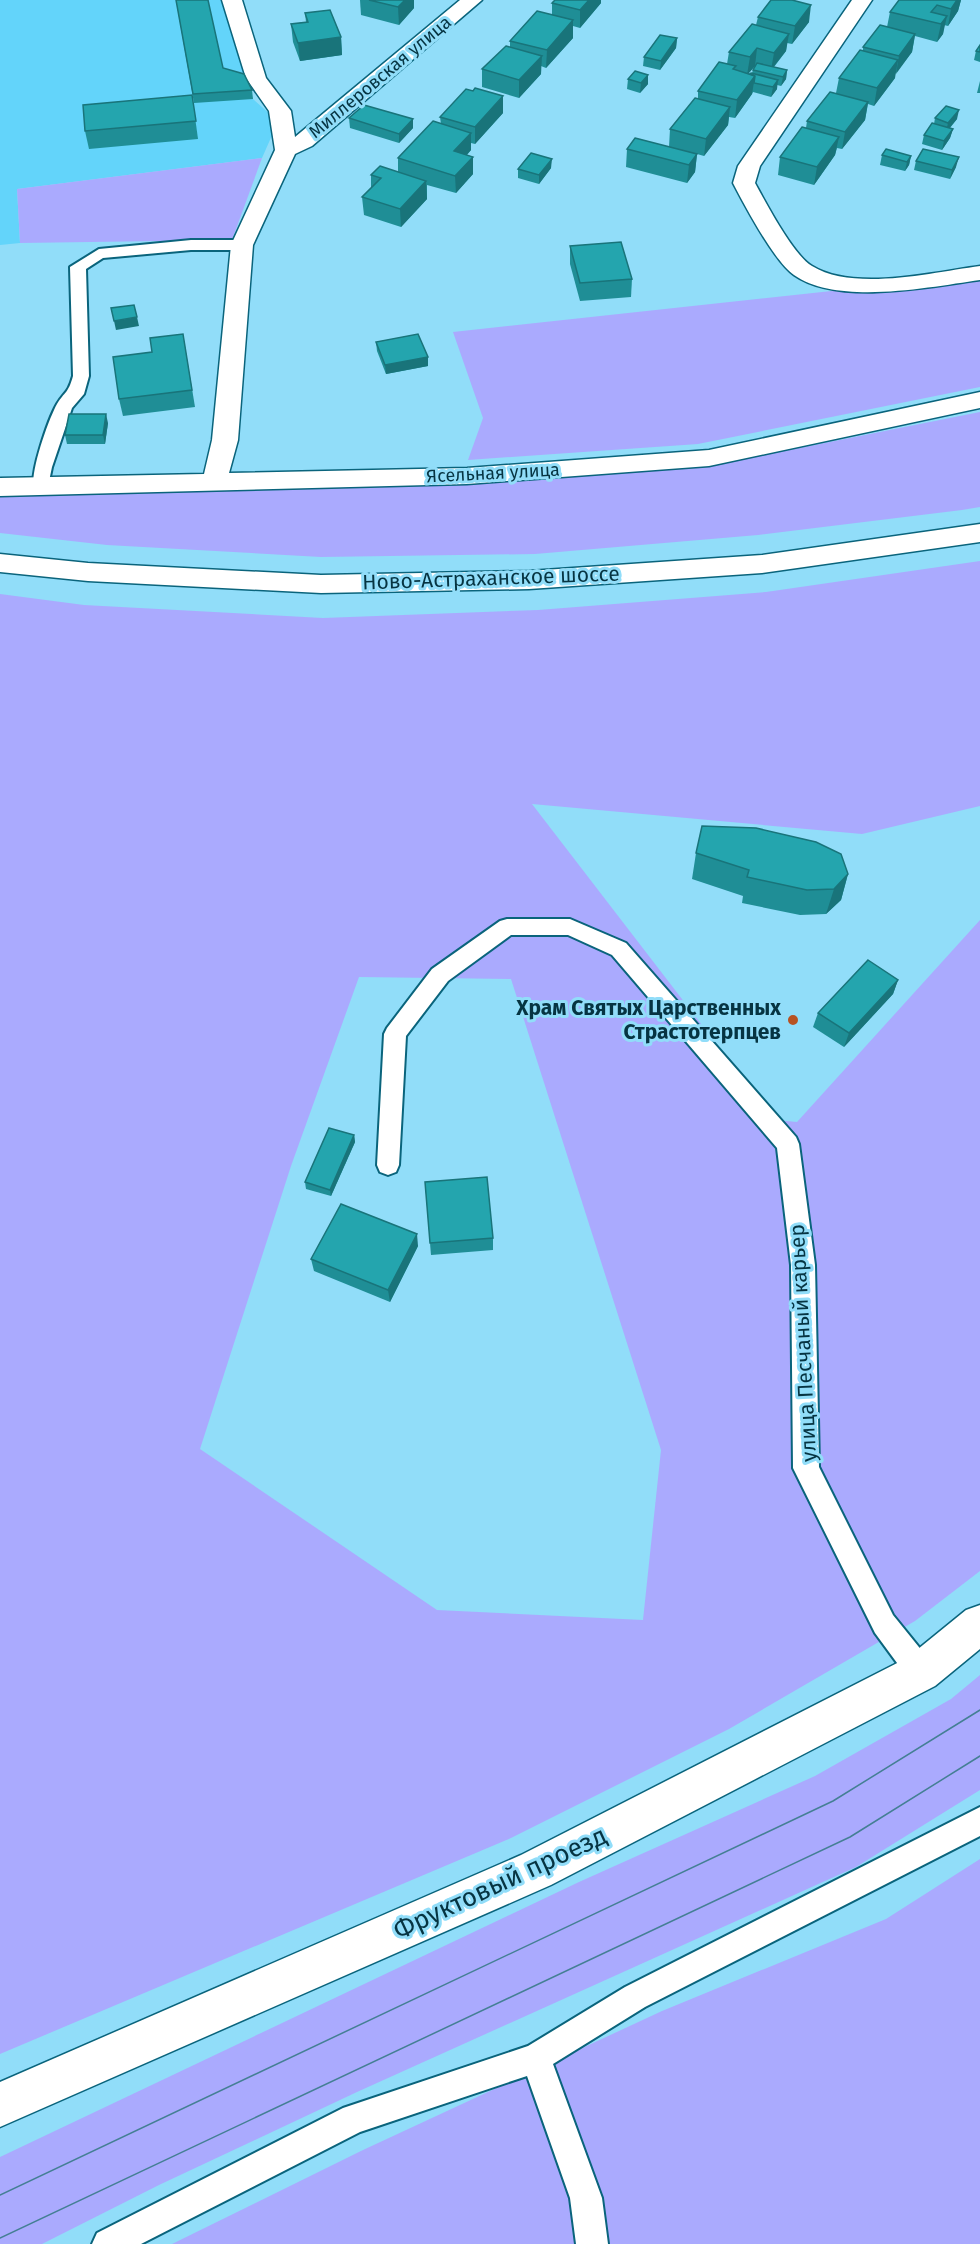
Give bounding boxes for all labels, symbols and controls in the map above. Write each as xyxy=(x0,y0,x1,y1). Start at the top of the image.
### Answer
street label: Миллеровская улица xyxy=(304,11,456,143)
street label: Ясельная улица xyxy=(426,459,560,487)
street label: Ново-Астраханское шоссе xyxy=(362,561,620,595)
place label: Храм Святых Царственных Страстотерпцев xyxy=(515,995,781,1045)
marker: Храм Святых Царственных Страстотерпцев xyxy=(786,1013,800,1027)
street label: улица Песчаный карьер xyxy=(784,1224,822,1462)
street label: Фруктовый проезд xyxy=(388,1820,612,1946)

